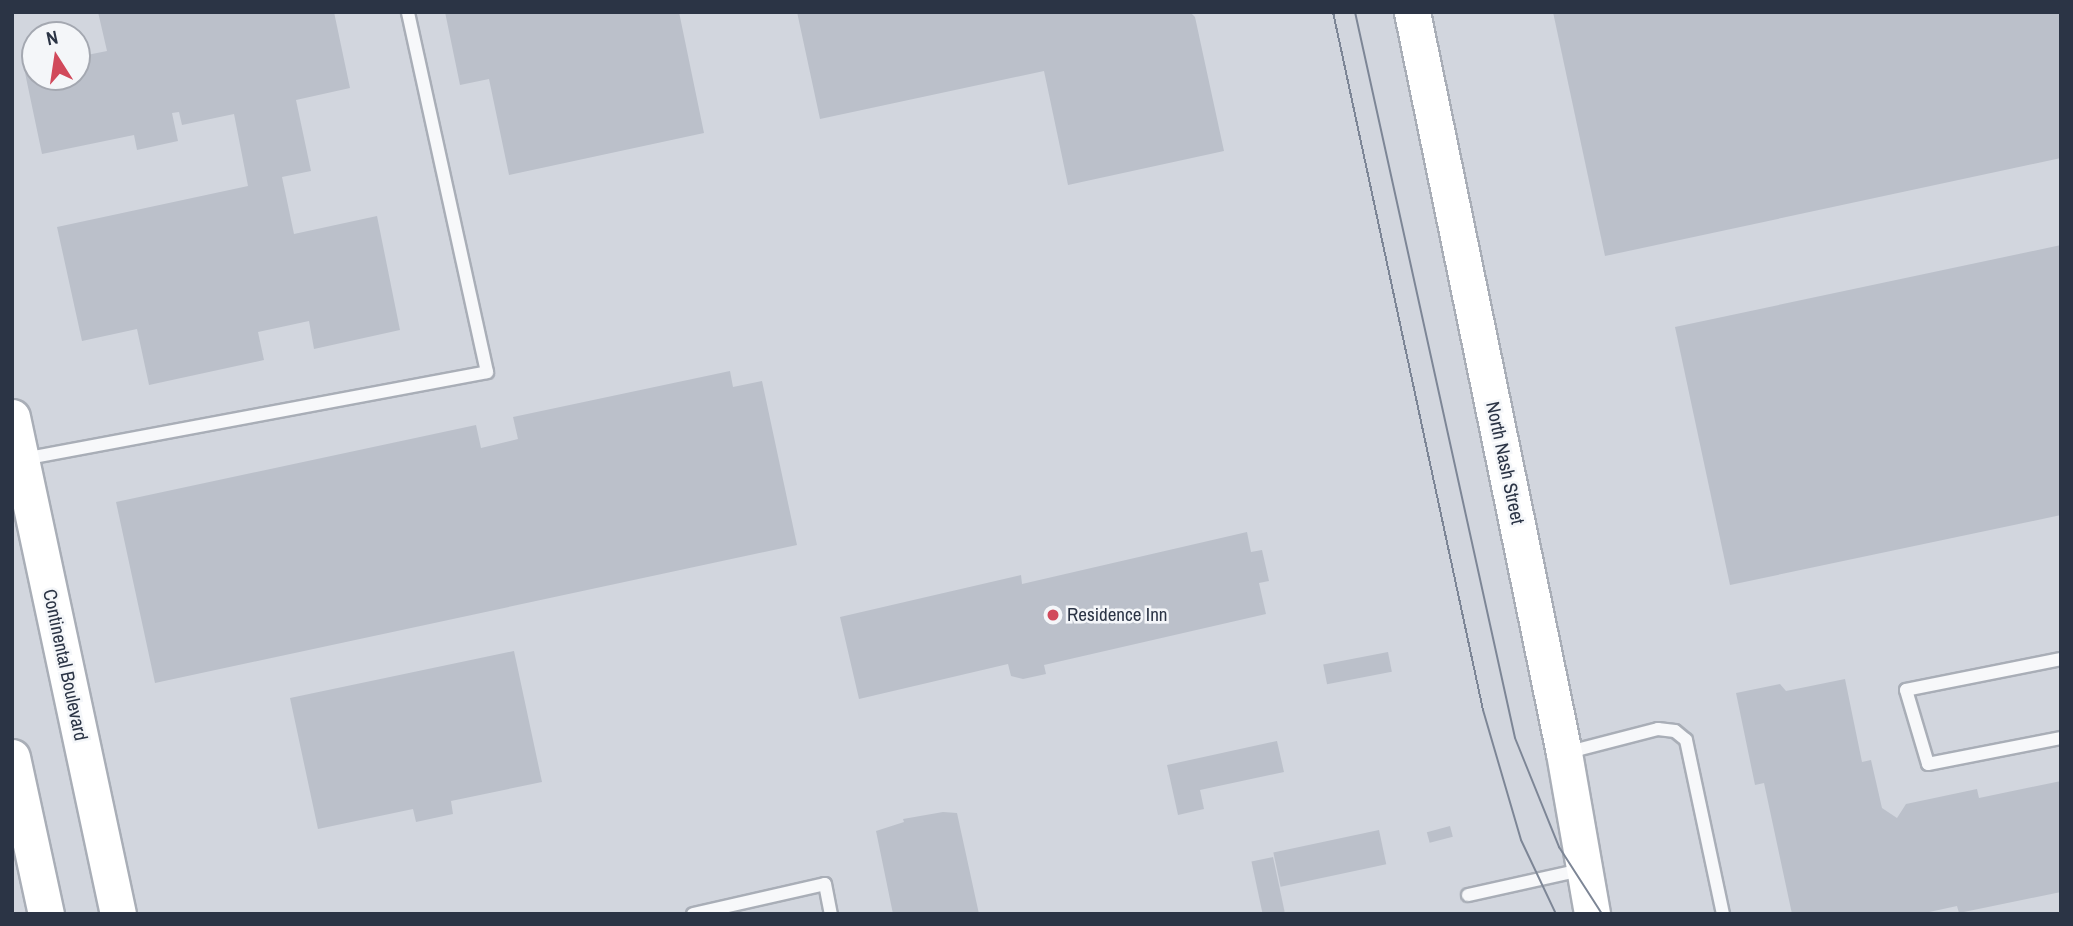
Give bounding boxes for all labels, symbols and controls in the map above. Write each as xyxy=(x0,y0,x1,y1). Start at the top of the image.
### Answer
north arrow xyxy=(21,21,91,91)
text: N xyxy=(44,24,60,51)
street label: North Nash Street xyxy=(1481,400,1529,526)
street label: Continental Boulevard xyxy=(38,587,92,743)
place label: Residence Inn xyxy=(1067,604,1167,626)
marker: Residence Inn xyxy=(1045,607,1061,623)

